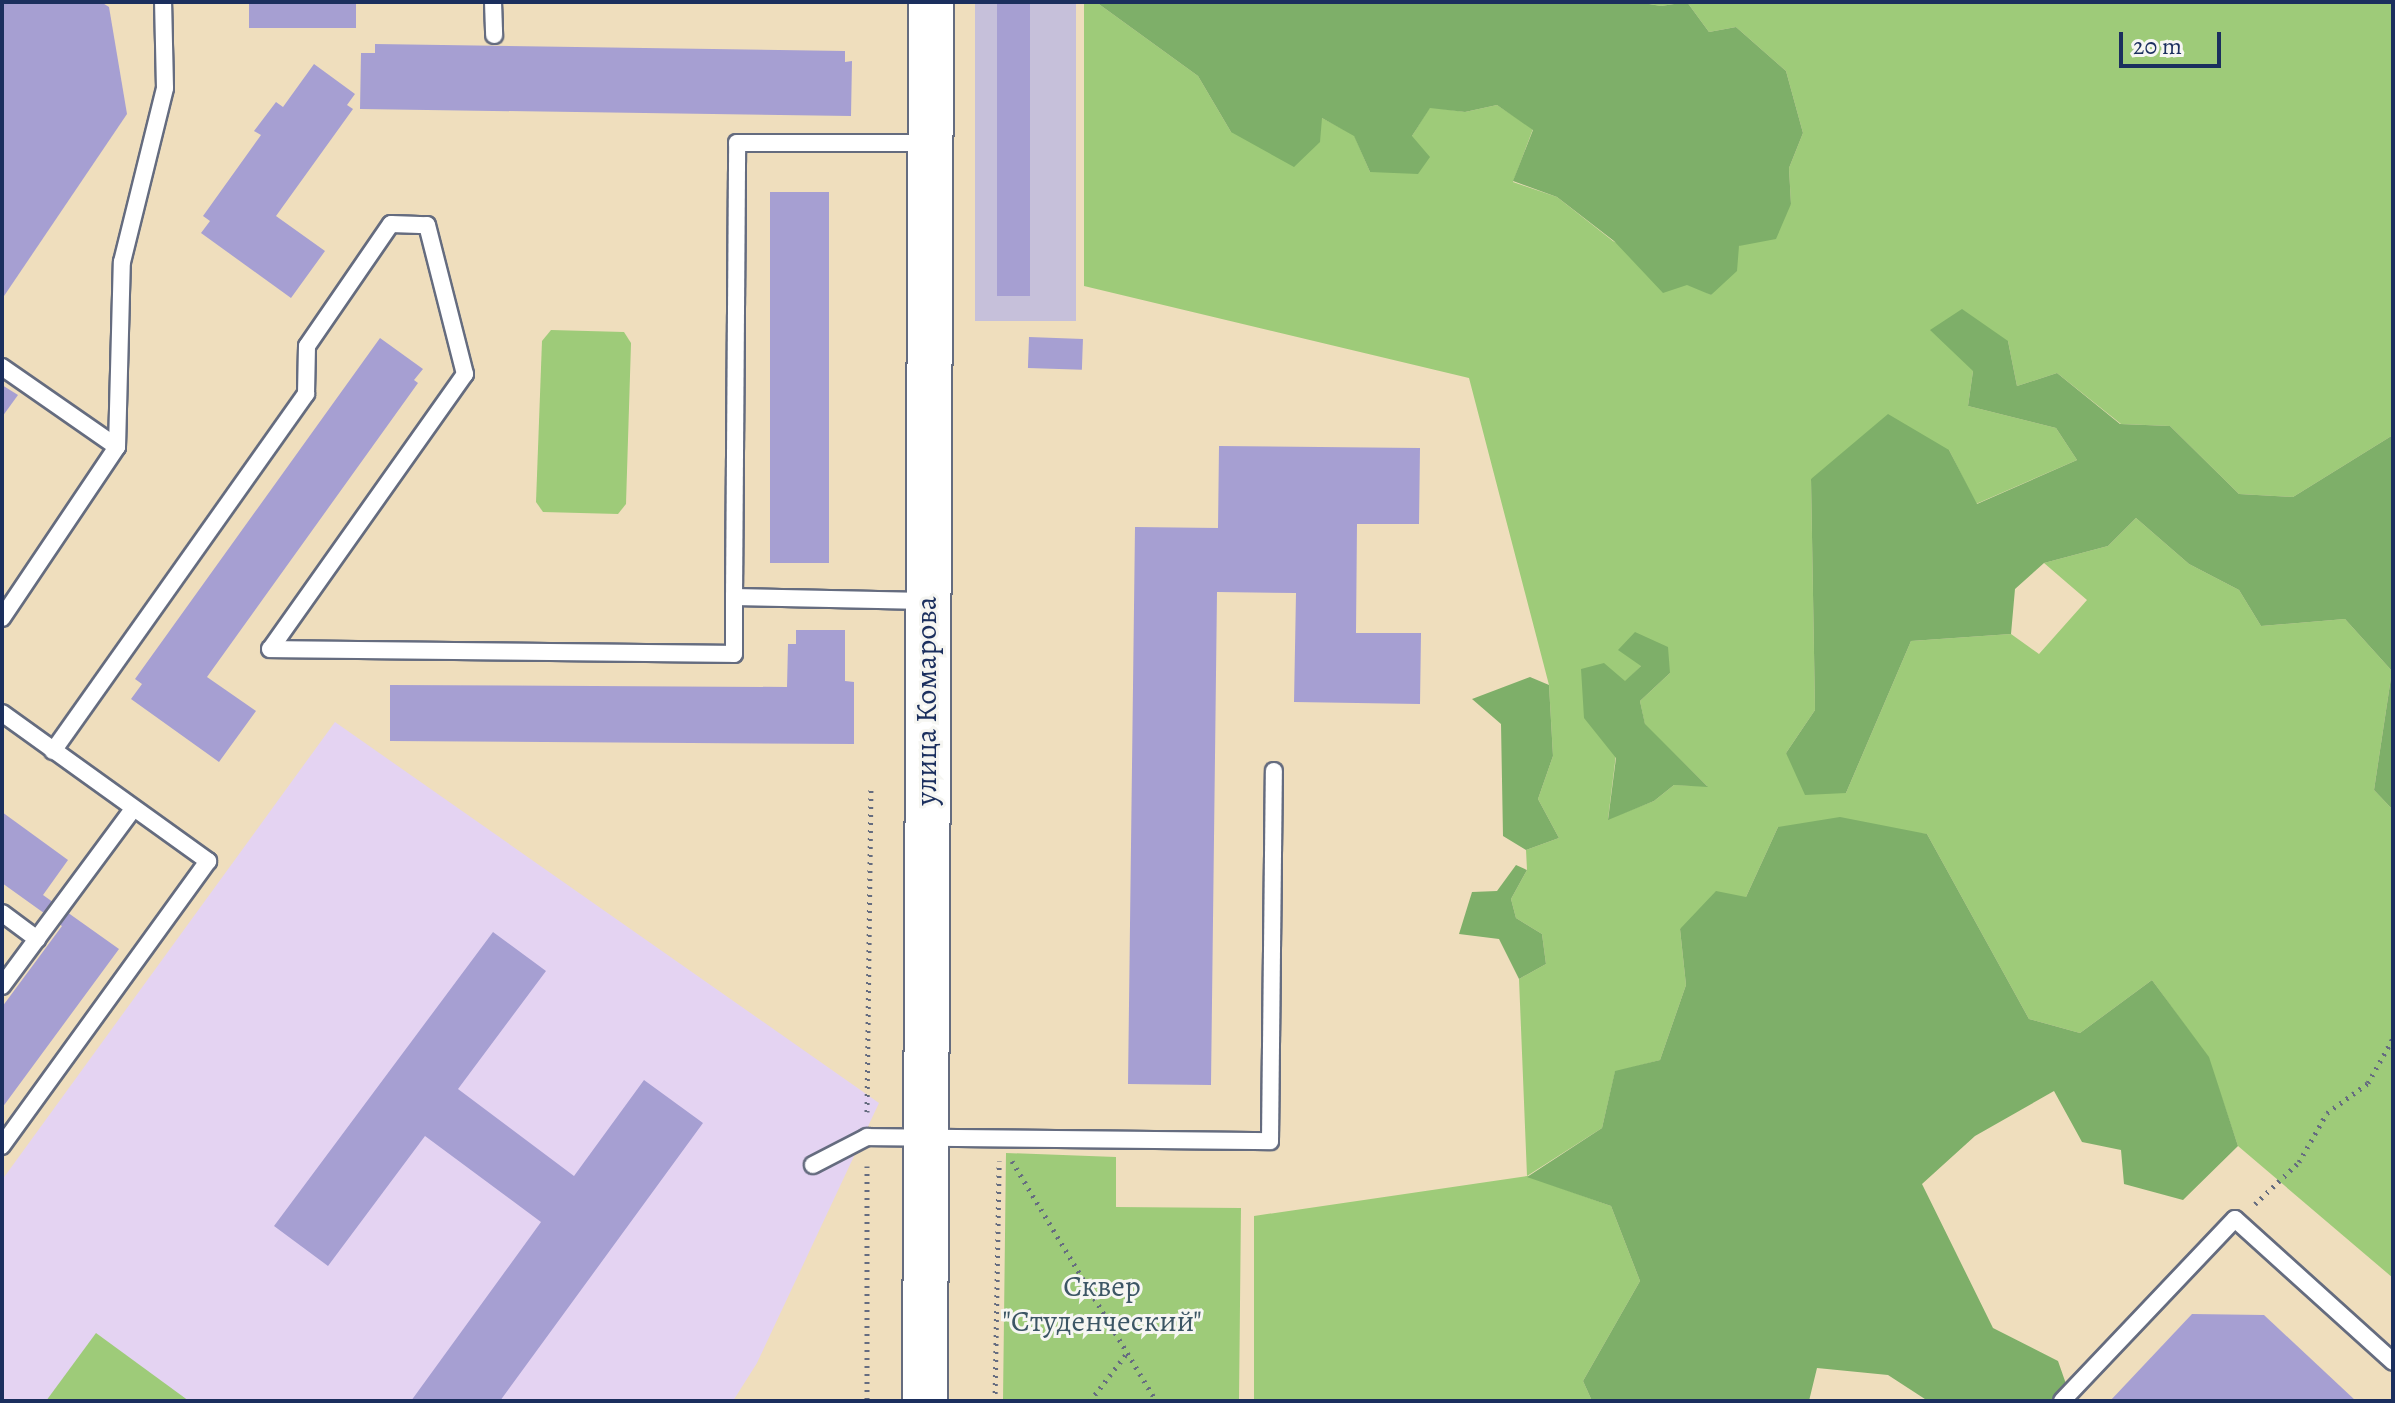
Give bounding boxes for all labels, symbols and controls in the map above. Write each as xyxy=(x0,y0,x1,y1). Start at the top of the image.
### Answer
scale bar xyxy=(2123,16,2225,66)
text: 20 m xyxy=(2133,30,2182,62)
street label: улица Комарова xyxy=(908,597,944,805)
park label: Сквер "Студенческий" xyxy=(1002,1268,1202,1338)

